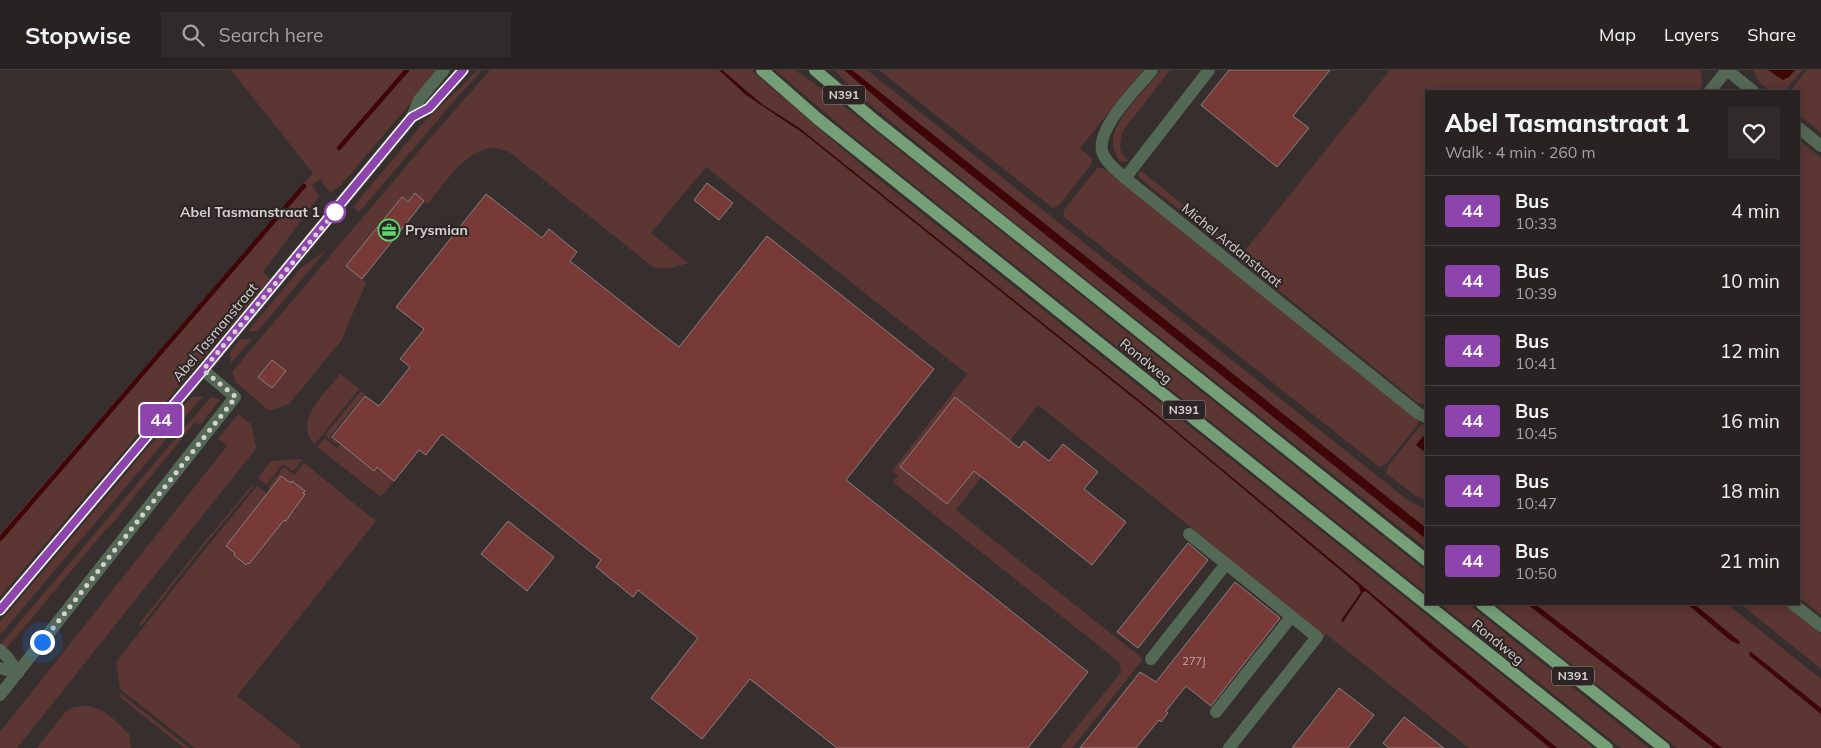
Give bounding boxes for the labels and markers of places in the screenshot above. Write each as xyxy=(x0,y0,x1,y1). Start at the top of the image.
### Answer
marker: Abel Tasmanstraat 1 xyxy=(324,201,346,223)
place label: Abel Tasmanstraat 1 xyxy=(180,203,320,221)
office icon: Prysmian xyxy=(377,218,401,242)
place label: Prysmian xyxy=(405,221,468,239)

